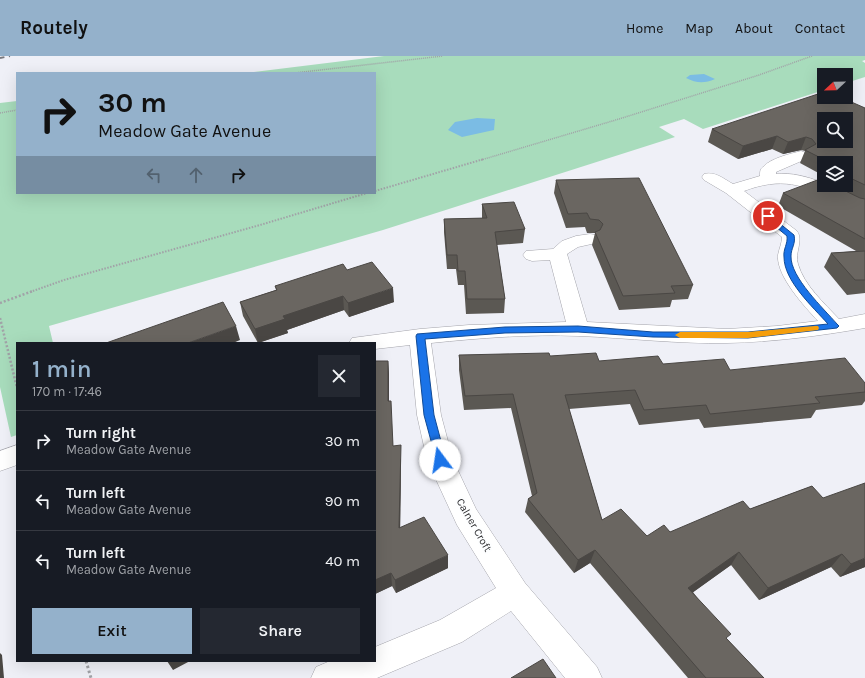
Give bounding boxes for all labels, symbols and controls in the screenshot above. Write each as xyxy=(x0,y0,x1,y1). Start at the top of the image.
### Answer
text: Routely xyxy=(20,17,88,39)
text: Home xyxy=(626,20,663,37)
text: Map xyxy=(685,20,713,37)
text: About xyxy=(735,20,773,37)
text: Contact xyxy=(795,20,845,37)
north arrow xyxy=(817,68,853,104)
map controls xyxy=(817,68,853,192)
text: 30 m xyxy=(98,86,167,119)
icon: right xyxy=(32,88,84,140)
button: search xyxy=(817,112,853,148)
text: Meadow Gate Avenue xyxy=(98,120,271,142)
button: layers xyxy=(817,156,853,192)
icon: left xyxy=(143,164,165,186)
icon: ahead xyxy=(185,164,207,186)
icon: right xyxy=(227,164,249,186)
pin xyxy=(751,199,785,233)
icon: arrive xyxy=(757,205,779,227)
text: 1 min xyxy=(32,355,92,383)
button: close xyxy=(318,355,360,397)
text: 170 m · 17:46 xyxy=(32,384,102,399)
text: Turn right xyxy=(66,424,136,442)
icon: right xyxy=(32,430,54,452)
text: 30 m xyxy=(325,432,360,450)
position arrow xyxy=(419,439,461,481)
text: Meadow Gate Avenue xyxy=(66,442,191,457)
text: Turn left xyxy=(66,484,125,502)
icon: left xyxy=(32,490,54,512)
text: 90 m xyxy=(325,492,360,510)
street label: Calner Croft xyxy=(454,496,494,554)
text: Meadow Gate Avenue xyxy=(66,502,191,517)
text: Turn left xyxy=(66,544,125,562)
icon: left xyxy=(32,550,54,572)
text: 40 m xyxy=(325,552,360,570)
text: Meadow Gate Avenue xyxy=(66,562,191,577)
button: Exit xyxy=(32,608,192,654)
button: Share xyxy=(200,608,360,654)

